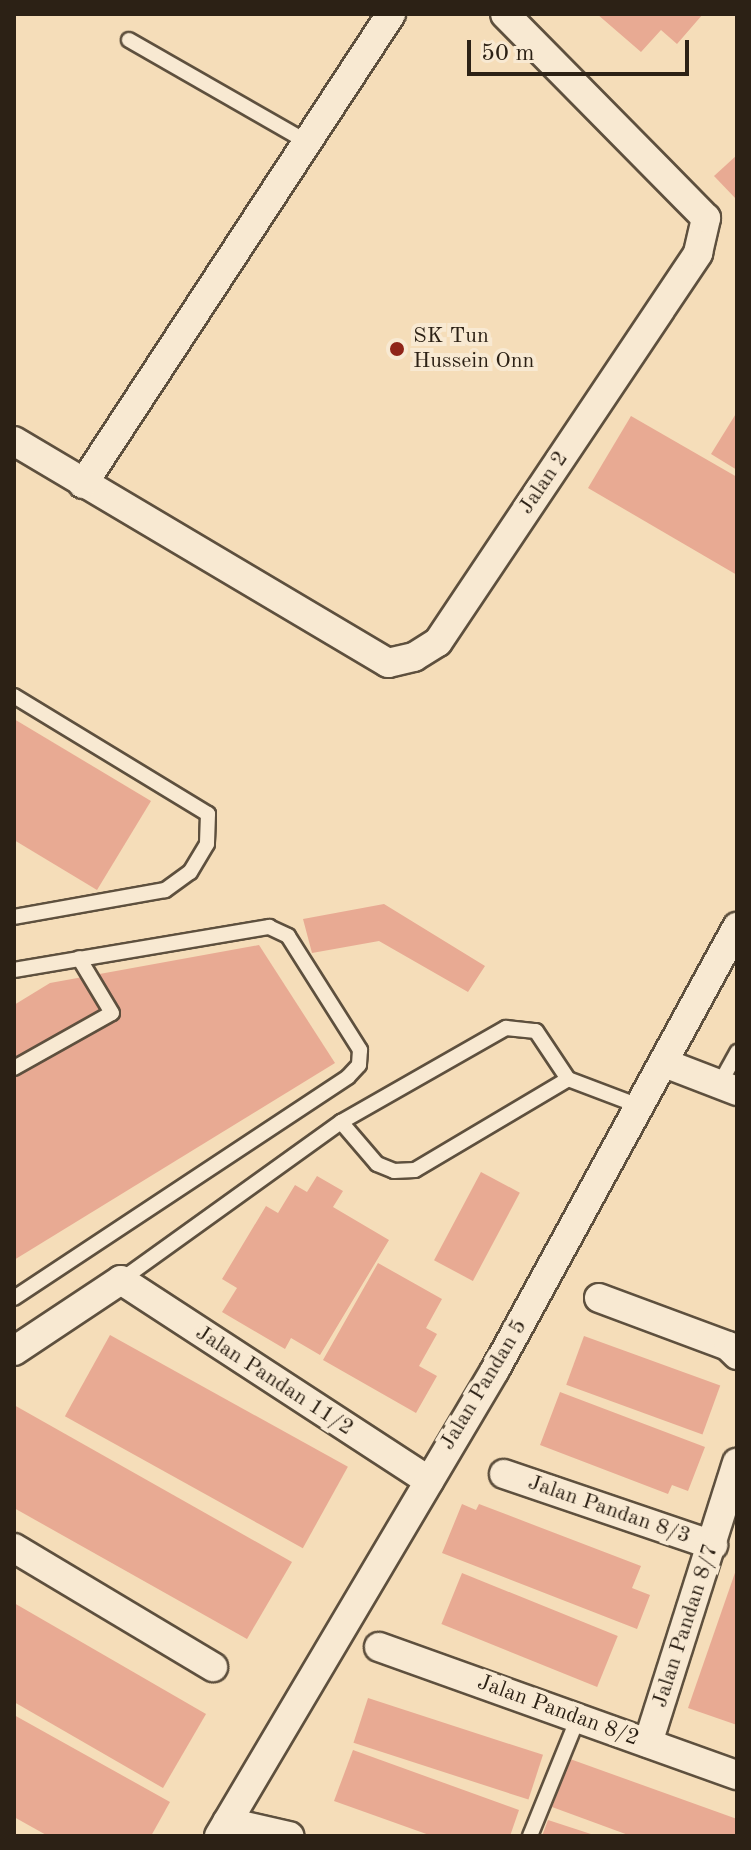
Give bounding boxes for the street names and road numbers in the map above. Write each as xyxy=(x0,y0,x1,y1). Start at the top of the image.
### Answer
street label: Jalan 2 xyxy=(513,446,575,520)
street label: Jalan Pandan 5 xyxy=(435,1315,533,1455)
street label: Jalan Pandan 11/2 xyxy=(190,1320,358,1442)
street label: Jalan Pandan 8/3 xyxy=(524,1470,694,1550)
street label: Jalan Pandan 8/7 xyxy=(647,1541,725,1711)
street label: Jalan Pandan 8/2 xyxy=(474,1669,642,1753)

